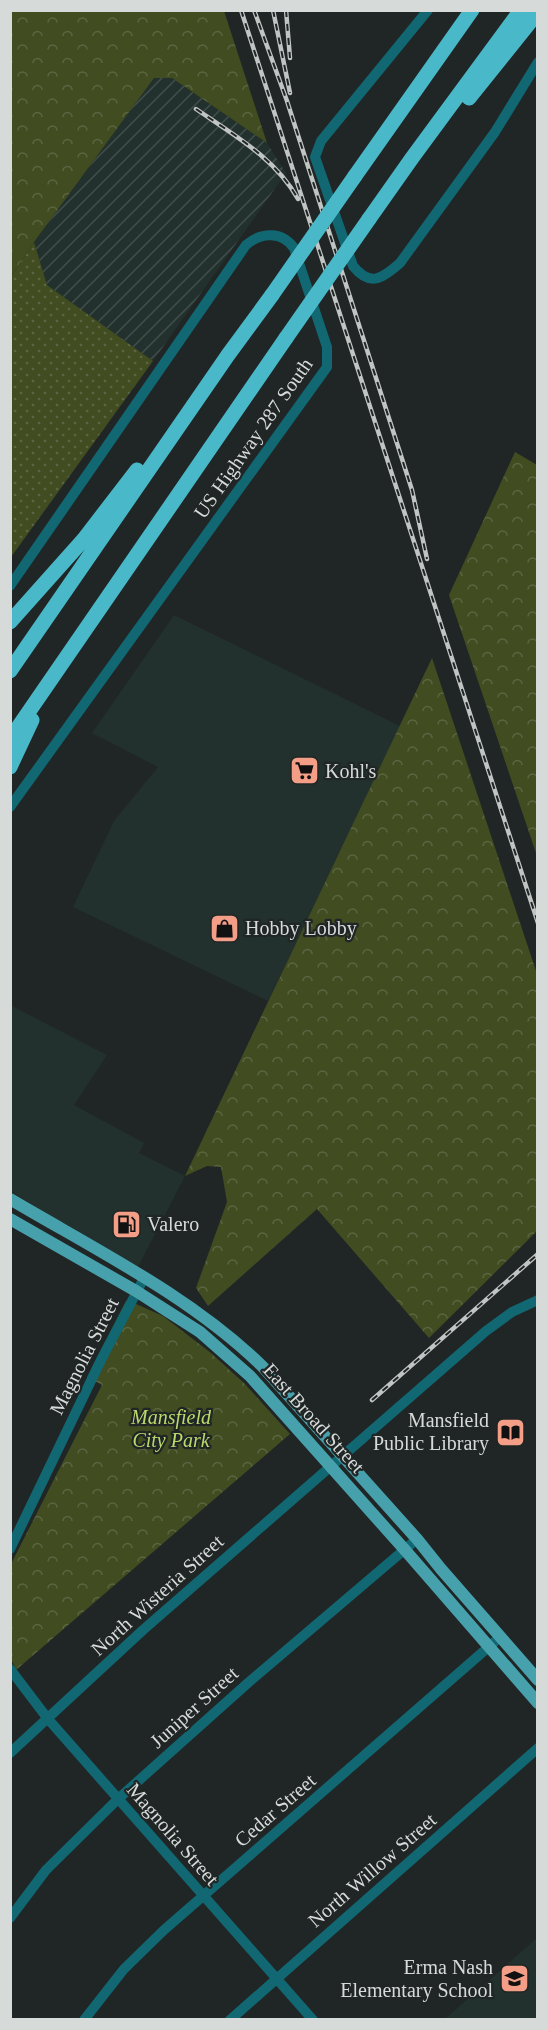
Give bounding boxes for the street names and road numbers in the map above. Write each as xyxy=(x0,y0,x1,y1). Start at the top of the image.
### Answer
street label: US Highway 287 South xyxy=(189,354,317,523)
street label: Magnolia Street xyxy=(45,1293,124,1419)
street label: East Broad Street xyxy=(259,1359,369,1478)
street label: North Wisteria Street xyxy=(87,1530,228,1660)
street label: Juniper Street xyxy=(146,1662,243,1753)
street label: Cedar Street xyxy=(230,1769,320,1851)
street label: Magnolia Street xyxy=(122,1778,224,1891)
street label: North Willow Street xyxy=(304,1808,441,1931)

